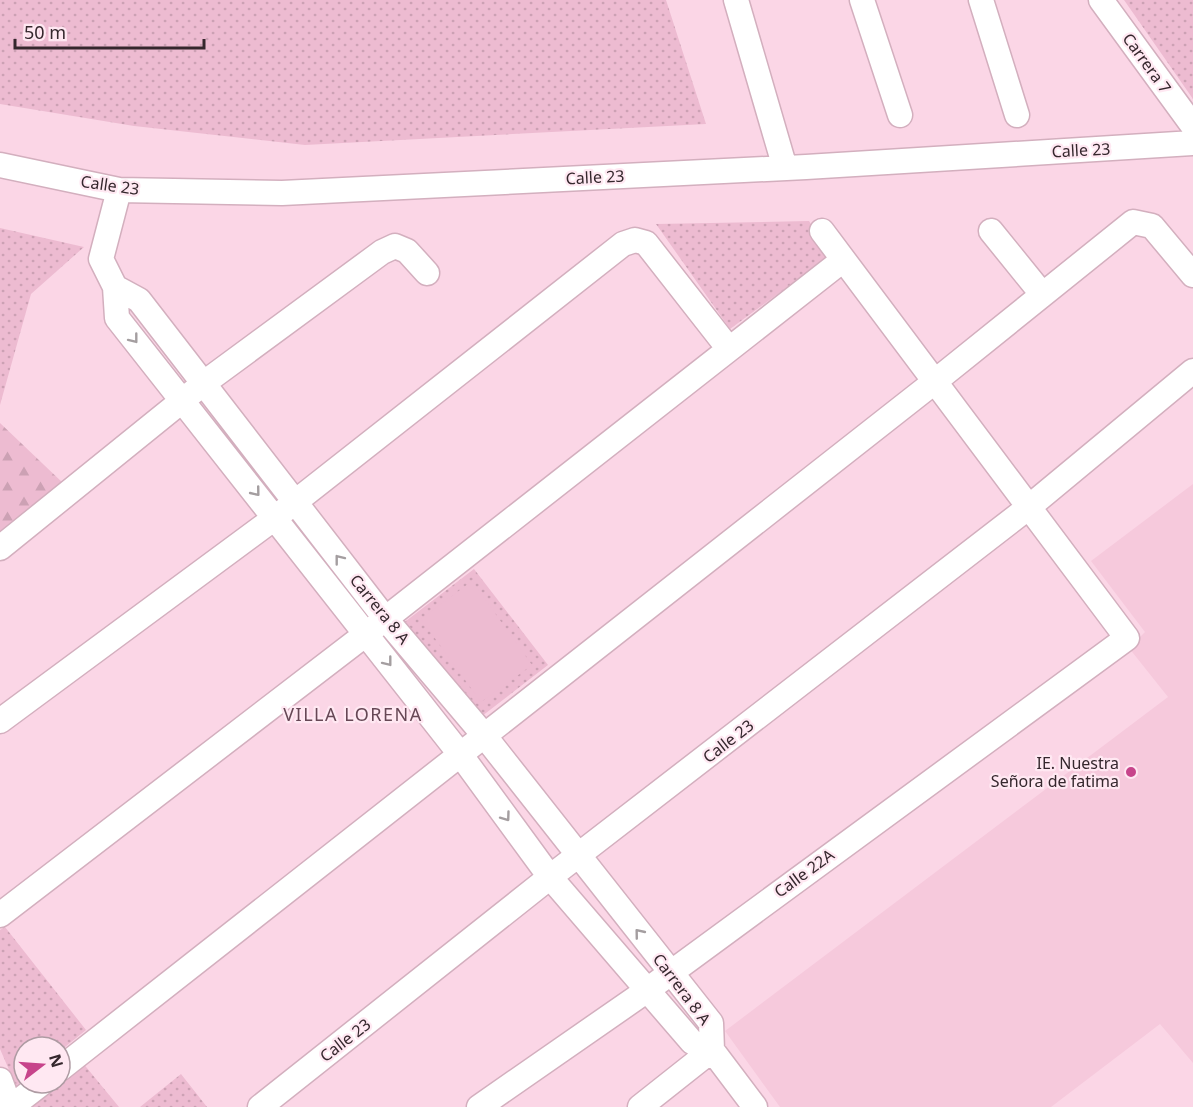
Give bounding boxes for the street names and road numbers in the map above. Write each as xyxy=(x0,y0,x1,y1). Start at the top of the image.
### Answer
street label: Carrera 7 xyxy=(1118,28,1176,98)
street label: Calle 23 xyxy=(1051,137,1111,163)
street label: Calle 23 xyxy=(565,164,625,190)
street label: Calle 23 xyxy=(79,170,141,200)
street label: Carrera 8 A xyxy=(345,569,415,649)
street label: Calle 23 xyxy=(698,714,758,768)
street label: Calle 22A xyxy=(770,843,839,902)
street label: Carrera 8 A xyxy=(648,949,717,1030)
street label: Calle 23 xyxy=(315,1013,375,1067)

